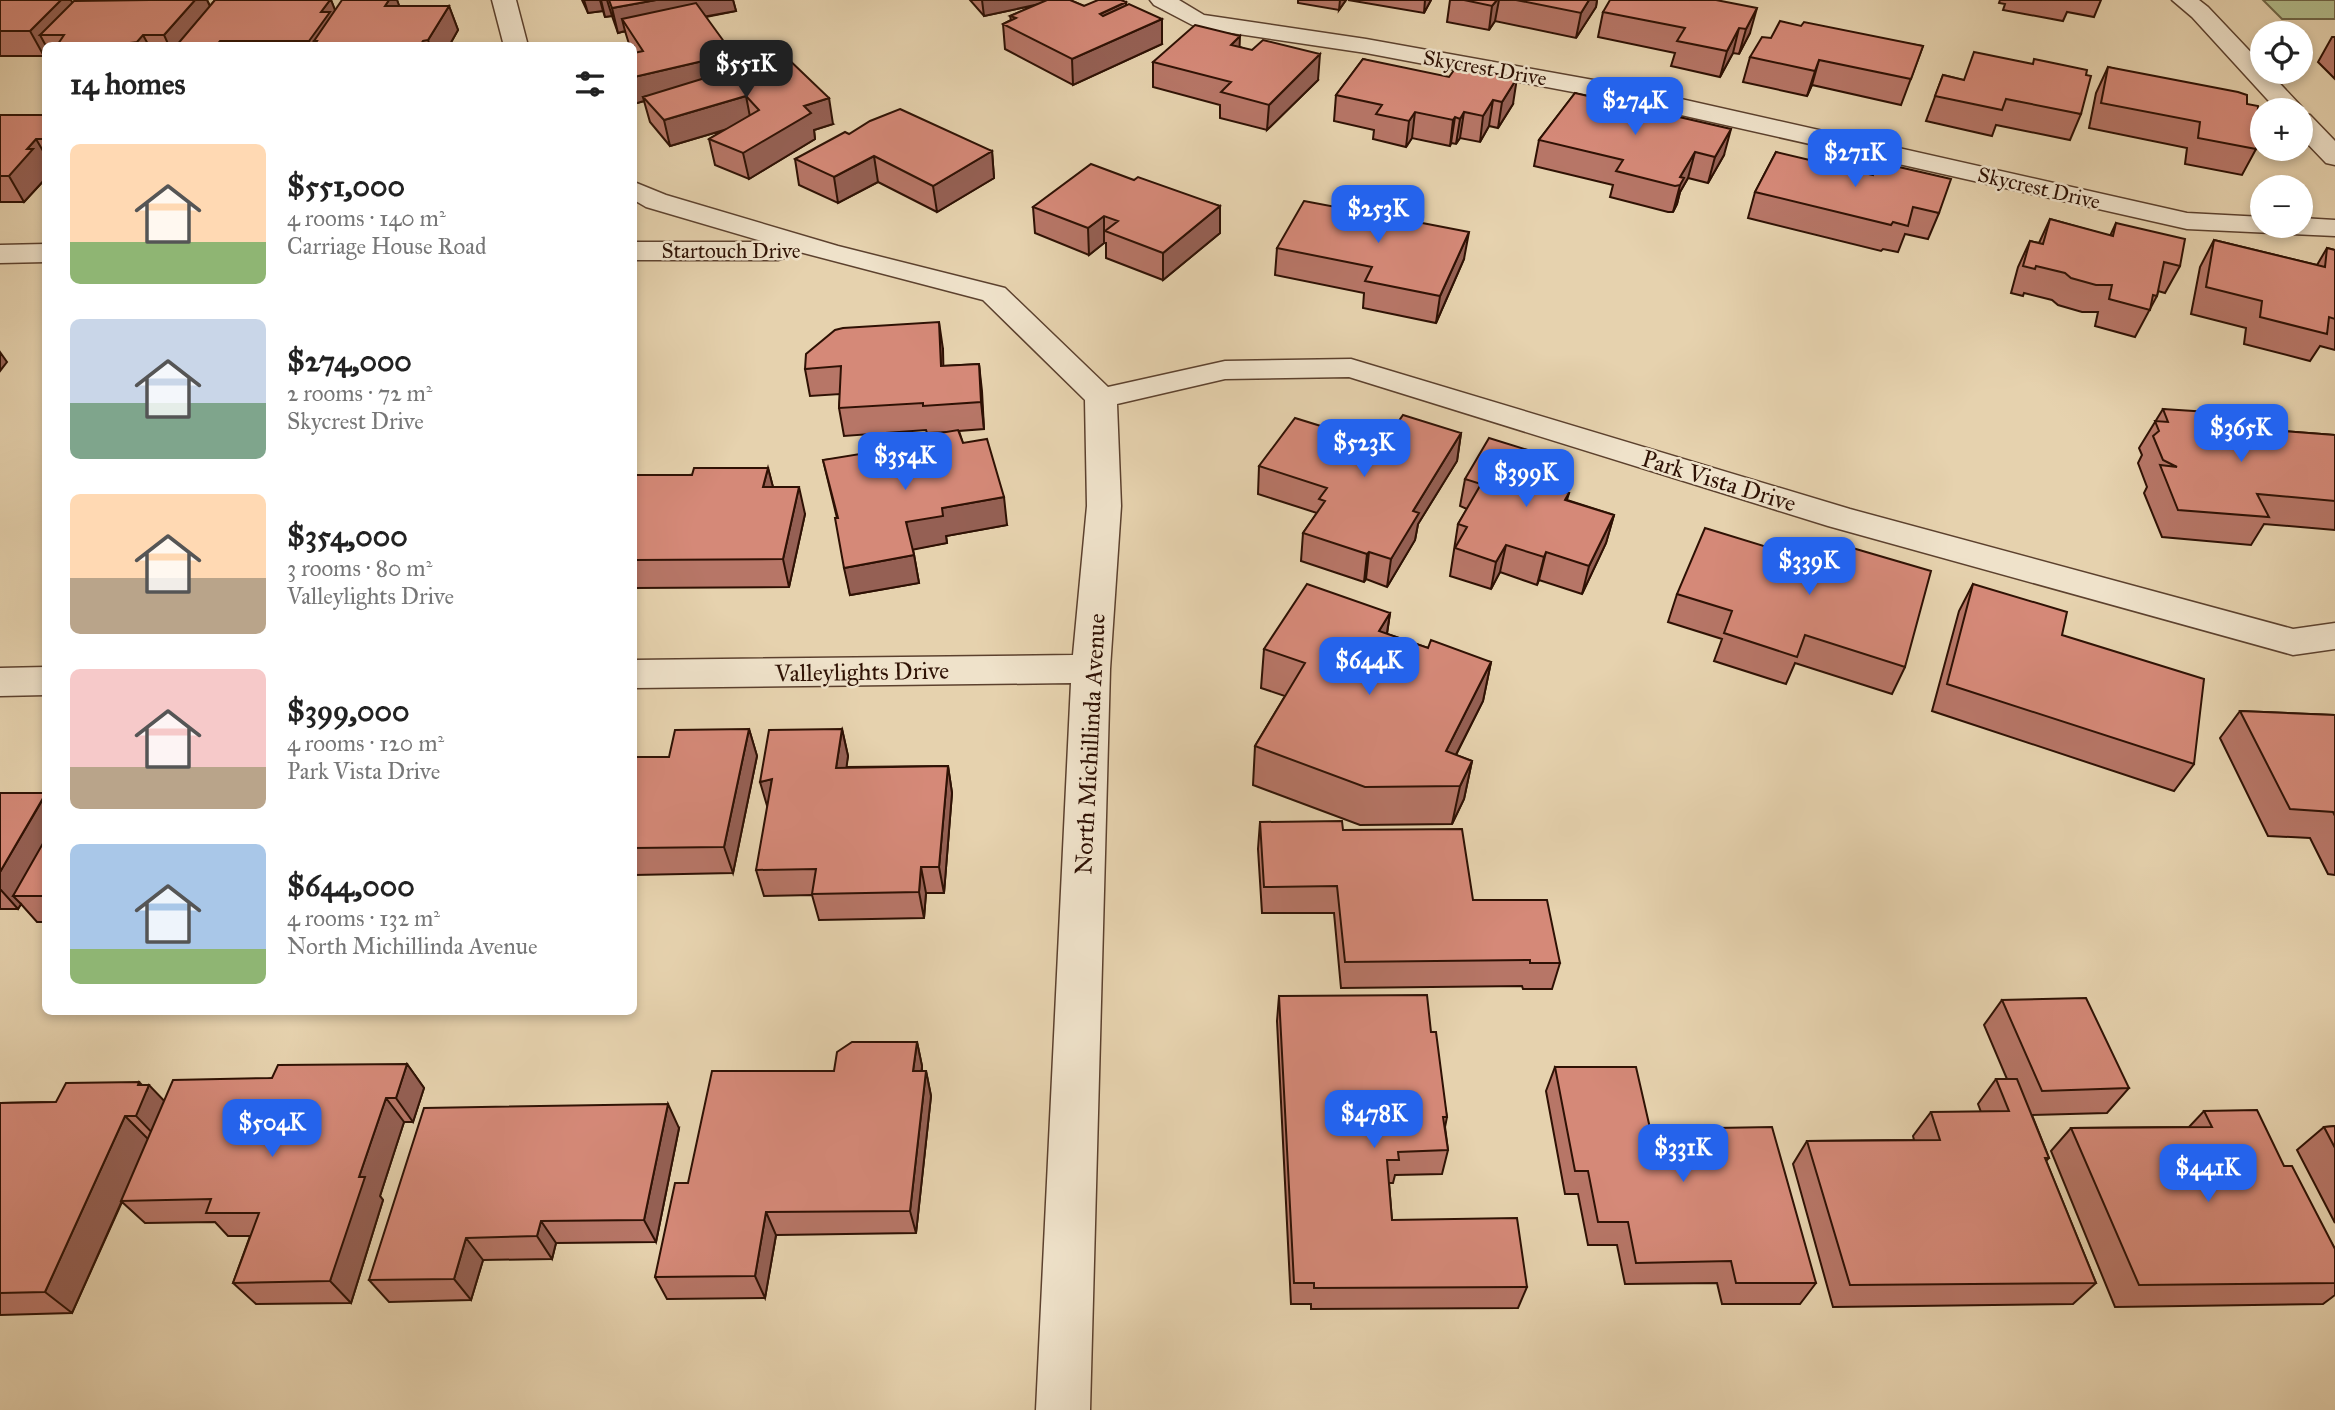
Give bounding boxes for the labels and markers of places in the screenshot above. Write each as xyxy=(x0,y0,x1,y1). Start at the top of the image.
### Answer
pin: $551K xyxy=(697,41,795,100)
pin: $274K xyxy=(1586,78,1684,137)
pin: $271K xyxy=(1806,130,1904,189)
pin: $253K xyxy=(1329,186,1427,245)
pin: $365K xyxy=(2192,405,2290,464)
pin: $523K xyxy=(1315,420,1413,479)
pin: $354K xyxy=(856,433,954,492)
pin: $399K xyxy=(1477,449,1575,509)
pin: $339K xyxy=(1760,538,1858,597)
pin: $644K xyxy=(1320,638,1418,697)
pin: $478K xyxy=(1325,1090,1423,1150)
pin: $504K xyxy=(223,1100,321,1159)
pin: $331K xyxy=(1634,1124,1732,1184)
pin: $441K xyxy=(2159,1144,2257,1204)

